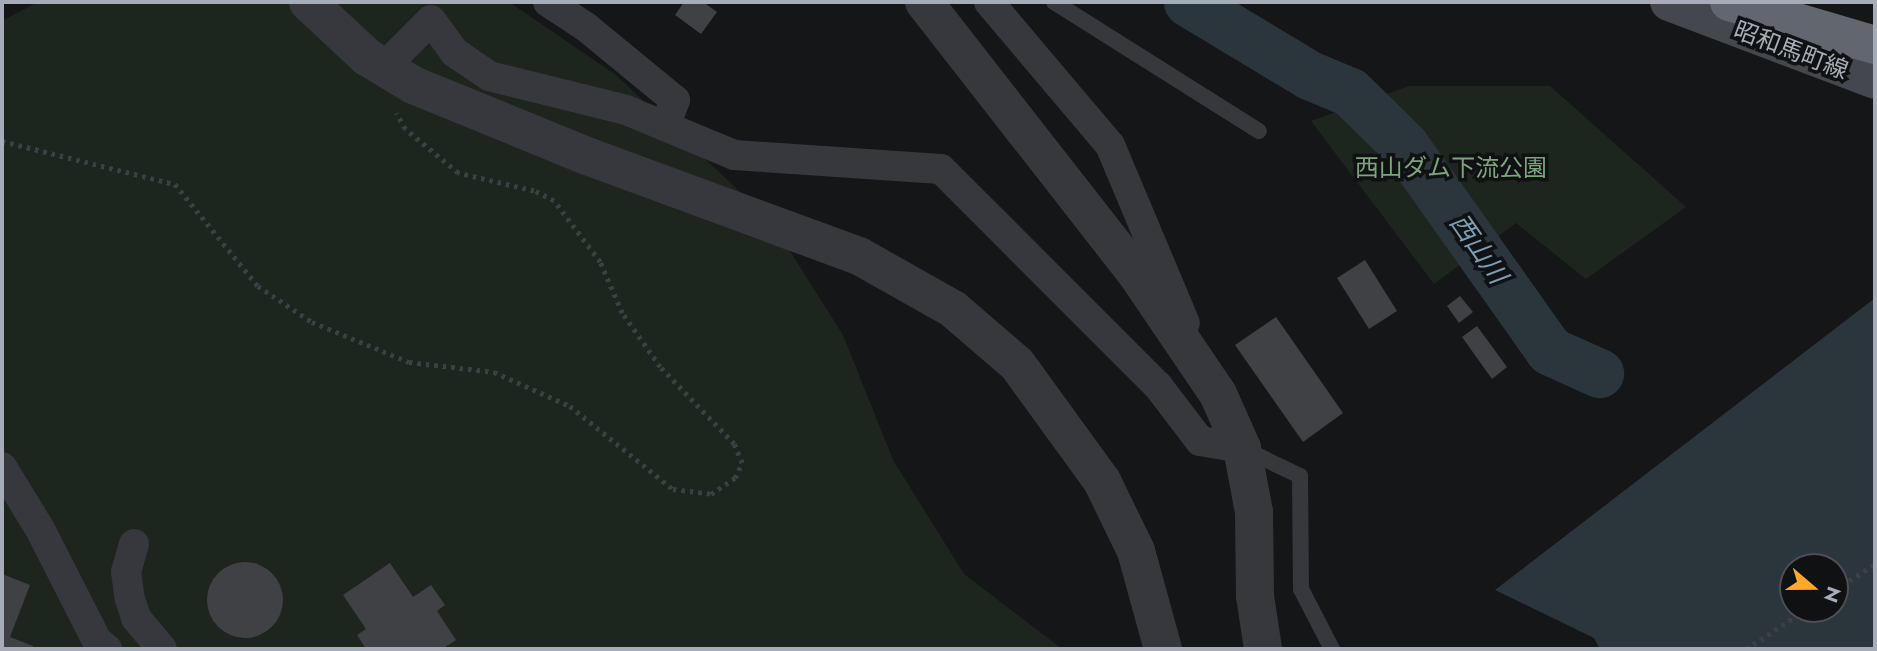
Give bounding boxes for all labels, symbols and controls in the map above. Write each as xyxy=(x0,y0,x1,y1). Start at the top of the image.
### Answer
street label: 昭和馬町線 xyxy=(1730,15,1852,85)
park label: 西山ダム下流公園 xyxy=(1355,154,1547,182)
water label: 西山川 xyxy=(1443,208,1513,290)
north arrow xyxy=(1779,553,1849,623)
text: N xyxy=(1817,583,1848,606)

